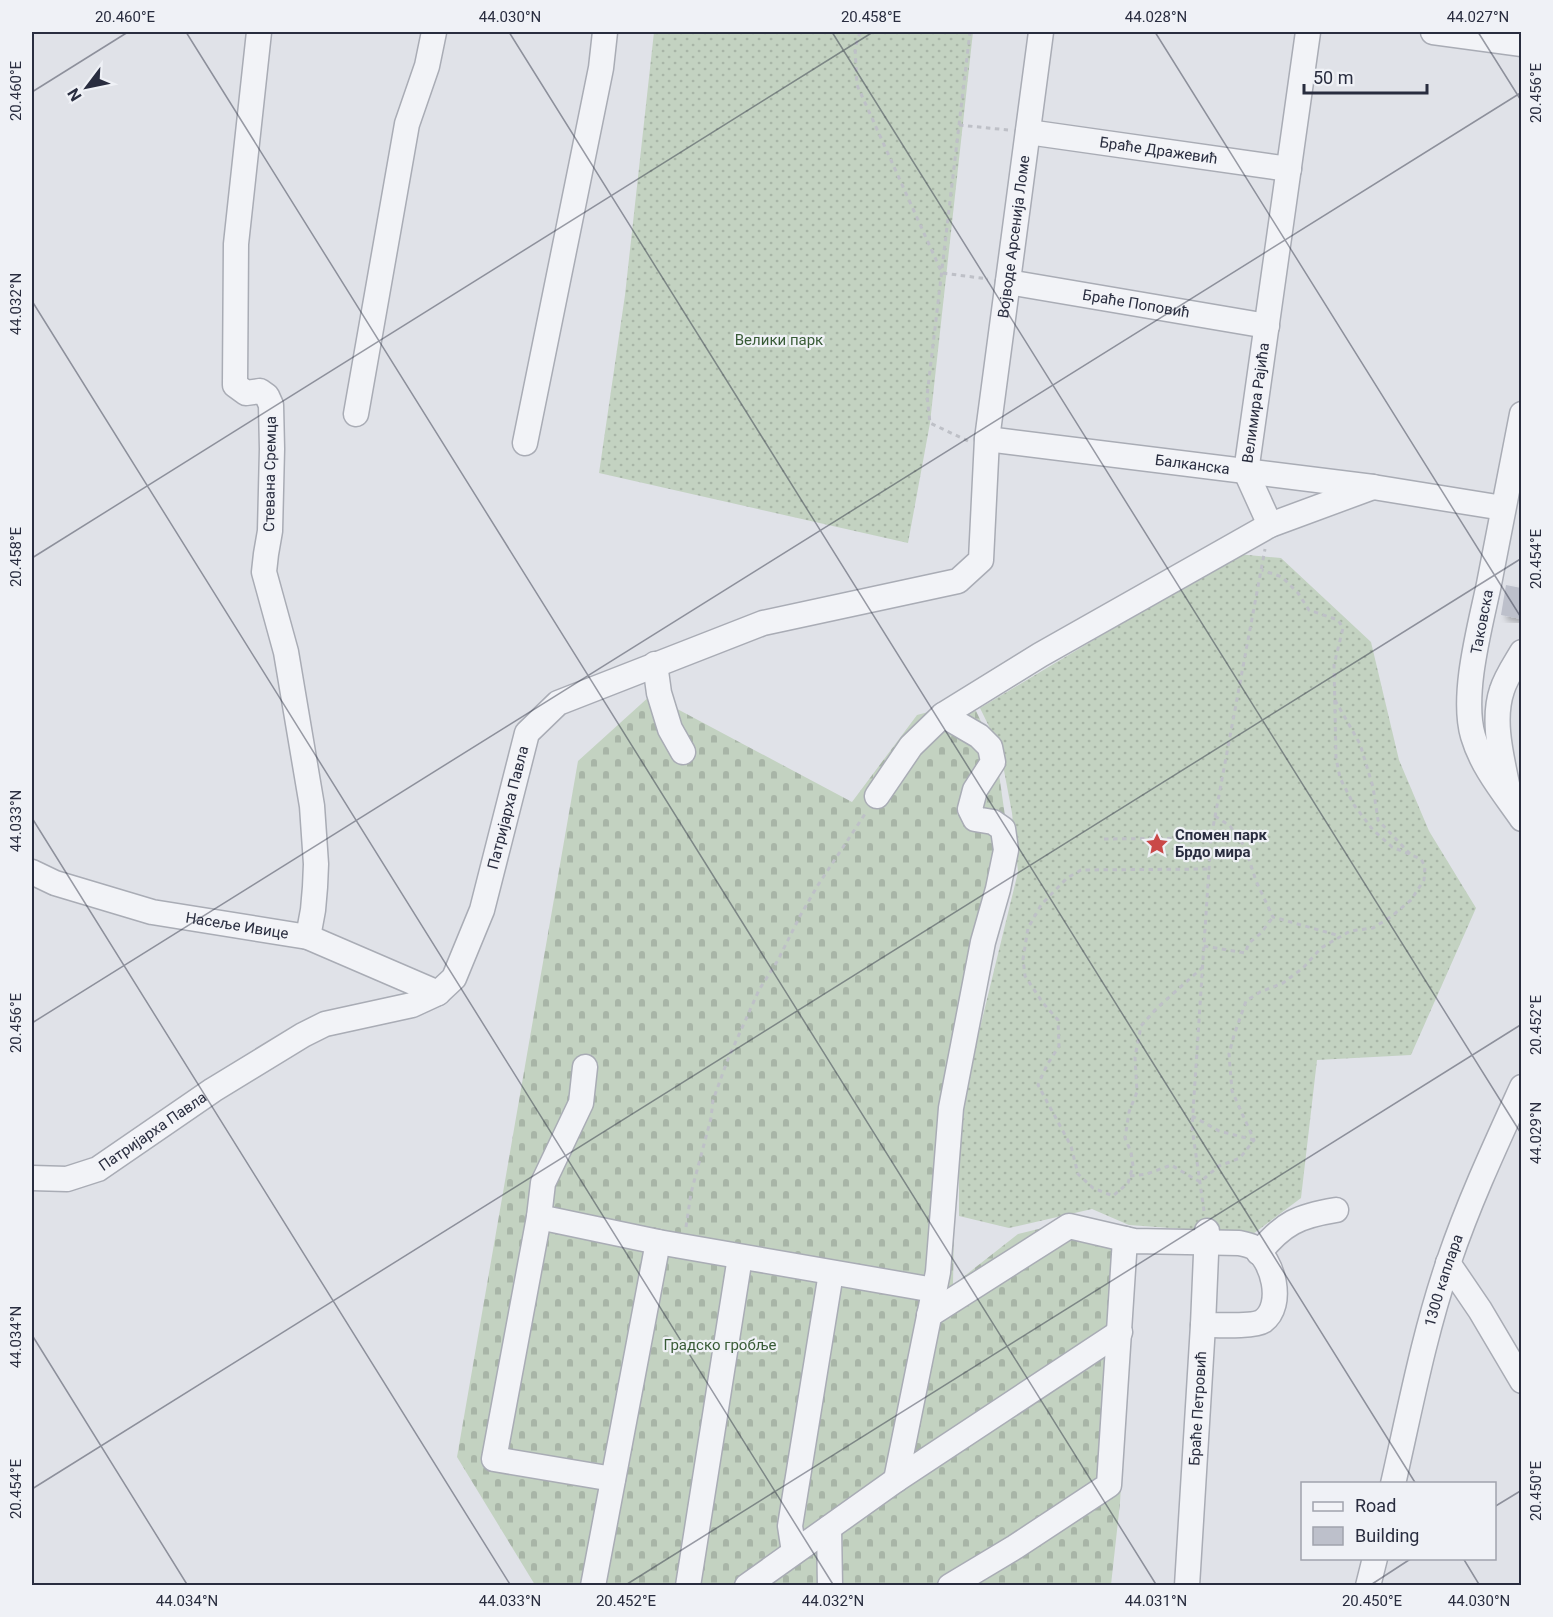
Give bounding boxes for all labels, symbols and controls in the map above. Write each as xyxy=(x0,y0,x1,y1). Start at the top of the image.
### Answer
text: 20.460°E xyxy=(95,8,156,26)
text: 44.030°N xyxy=(479,8,541,26)
text: 20.458°E xyxy=(841,8,902,26)
text: 44.028°N xyxy=(1125,8,1187,26)
text: 44.027°N xyxy=(1447,8,1509,26)
north arrow xyxy=(57,57,117,117)
scale bar xyxy=(1304,57,1427,95)
text: 20.460°E xyxy=(7,60,25,121)
text: 20.456°E xyxy=(1527,62,1545,123)
text: 50 m xyxy=(1313,67,1353,88)
text: N xyxy=(64,85,86,105)
street label: Браће Дражевић xyxy=(1098,133,1219,168)
street label: Војводе Арсенија Ломе xyxy=(994,154,1034,319)
text: 44.032°N xyxy=(7,273,25,335)
street label: Браће Поповић xyxy=(1081,286,1191,322)
park label: Велики парк xyxy=(735,331,823,349)
street label: Велимира Рајића xyxy=(1238,342,1273,464)
street label: Стевана Сремца xyxy=(260,416,280,532)
street label: Балканска xyxy=(1154,451,1231,478)
text: 20.458°E xyxy=(7,526,25,587)
text: 20.454°E xyxy=(1527,528,1545,589)
street label: Таковска xyxy=(1467,588,1497,656)
street label: Патријарха Павла xyxy=(484,744,532,871)
text: 44.033°N xyxy=(7,790,25,852)
place label: Спомен парк Брдо мира xyxy=(1175,826,1267,861)
place icon: Спомен парк Брдо мира xyxy=(1144,831,1170,857)
street label: Насеље Ивице xyxy=(184,909,290,943)
text: 20.456°E xyxy=(7,992,25,1053)
text: 20.452°E xyxy=(1527,994,1545,1055)
street label: Патријарха Павла xyxy=(95,1088,210,1175)
text: 44.029°N xyxy=(1527,1102,1545,1164)
street label: 1300 каплара xyxy=(1421,1232,1467,1328)
text: 44.034°N xyxy=(7,1306,25,1368)
park label: Градско гробље xyxy=(664,1336,776,1354)
street label: Браће Петровић xyxy=(1185,1350,1210,1466)
text: 20.454°E xyxy=(7,1458,25,1519)
text: 20.450°E xyxy=(1527,1460,1545,1521)
legend xyxy=(1301,1482,1496,1560)
text: Road xyxy=(1355,1495,1396,1516)
text: Building xyxy=(1355,1525,1419,1546)
text: 44.034°N xyxy=(156,1592,218,1610)
text: 44.033°N xyxy=(479,1592,541,1610)
text: 20.452°E xyxy=(596,1592,657,1610)
text: 44.032°N xyxy=(802,1592,864,1610)
text: 44.031°N xyxy=(1125,1592,1187,1610)
text: 20.450°E xyxy=(1342,1592,1403,1610)
text: 44.030°N xyxy=(1448,1592,1510,1610)

